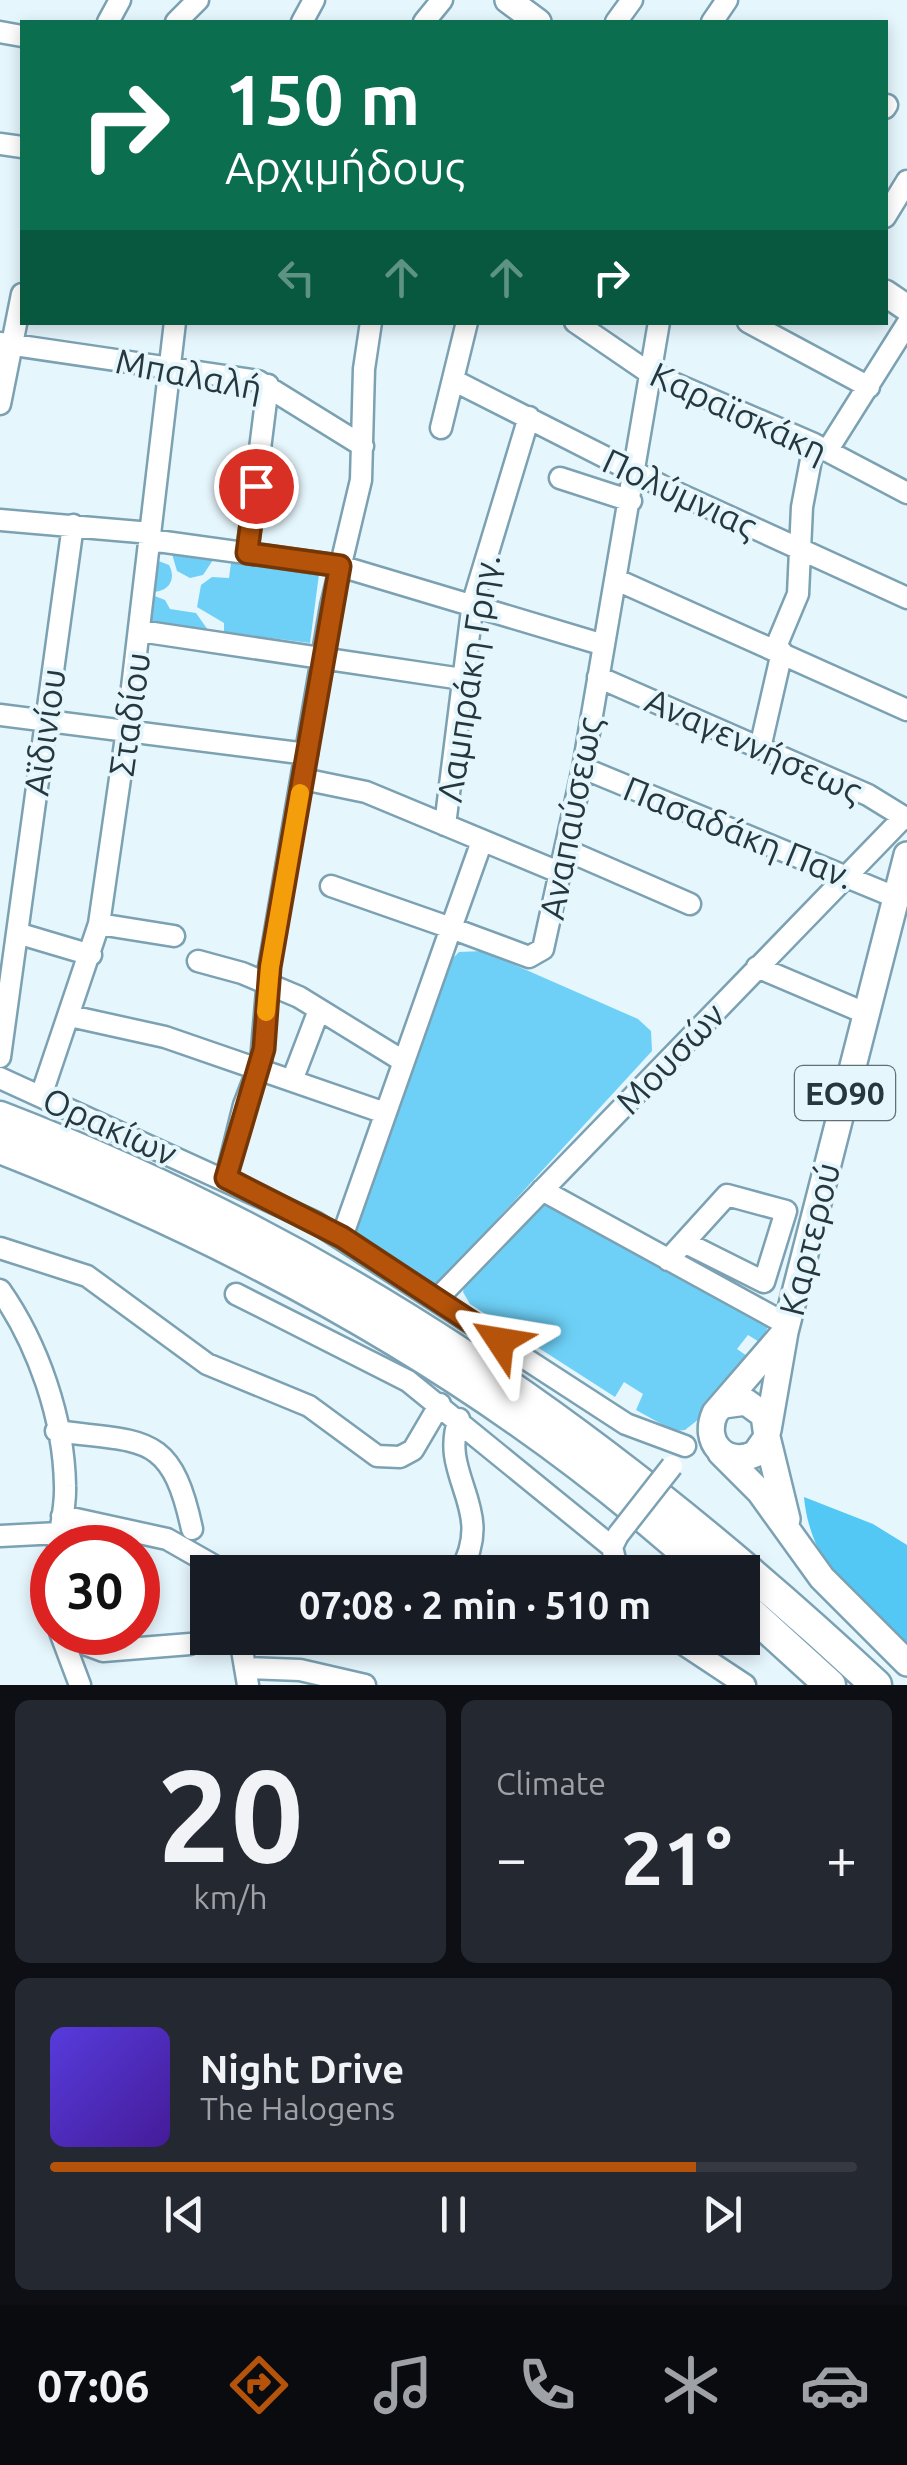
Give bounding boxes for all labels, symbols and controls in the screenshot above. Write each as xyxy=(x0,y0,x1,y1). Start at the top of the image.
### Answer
icon: right xyxy=(60,60,190,190)
text: 150 m xyxy=(225,60,420,138)
text: Αρχιμήδους xyxy=(225,142,465,193)
icon: left xyxy=(269,250,324,305)
icon: ahead xyxy=(374,250,429,305)
icon: ahead xyxy=(479,250,534,305)
icon: right xyxy=(584,250,639,305)
street label: Μπαλαλή xyxy=(112,340,266,408)
street label: Καραϊσκάκη xyxy=(644,354,834,470)
street label: Πολύμνιας xyxy=(597,440,763,546)
pin xyxy=(214,444,299,529)
icon: arrive xyxy=(229,459,284,514)
street label: Λαμπράκη Γρηγ. xyxy=(429,551,507,805)
street label: Σταδίου xyxy=(101,650,157,778)
street label: Αϊδινίου xyxy=(15,666,73,798)
street label: Αναγεννήσεως xyxy=(640,679,869,811)
street label: Αναπαύσεως xyxy=(531,713,609,923)
street label: Πασαδάκη Παν. xyxy=(618,768,860,896)
street label: Μουσών xyxy=(608,994,733,1122)
road number: ΕΟ90 xyxy=(795,1066,895,1120)
street label: Ορακίων xyxy=(37,1079,183,1173)
street label: Καρτερού xyxy=(771,1158,847,1320)
position arrow xyxy=(448,1289,552,1393)
speed limit sign: 30 xyxy=(30,1525,160,1655)
text: 07:08 · 2 min · 510 m xyxy=(299,1584,651,1626)
text: 20 xyxy=(157,1741,304,1887)
text: Climate xyxy=(496,1765,606,1801)
text: 21° xyxy=(621,1815,732,1899)
text: − xyxy=(496,1827,527,1888)
text: + xyxy=(826,1827,857,1888)
text: km/h xyxy=(194,1879,267,1915)
text: Night Drive xyxy=(200,2048,404,2090)
text: The Halogens xyxy=(200,2090,395,2126)
icon: previous xyxy=(157,2187,212,2242)
icon: pause xyxy=(426,2187,481,2242)
icon: next xyxy=(695,2187,750,2242)
icon: directions xyxy=(224,2350,294,2420)
icon: music xyxy=(368,2350,438,2420)
icon: phone xyxy=(512,2350,582,2420)
icon: climate xyxy=(656,2350,726,2420)
icon: car xyxy=(800,2350,870,2420)
text: 07:06 xyxy=(37,2360,150,2411)

